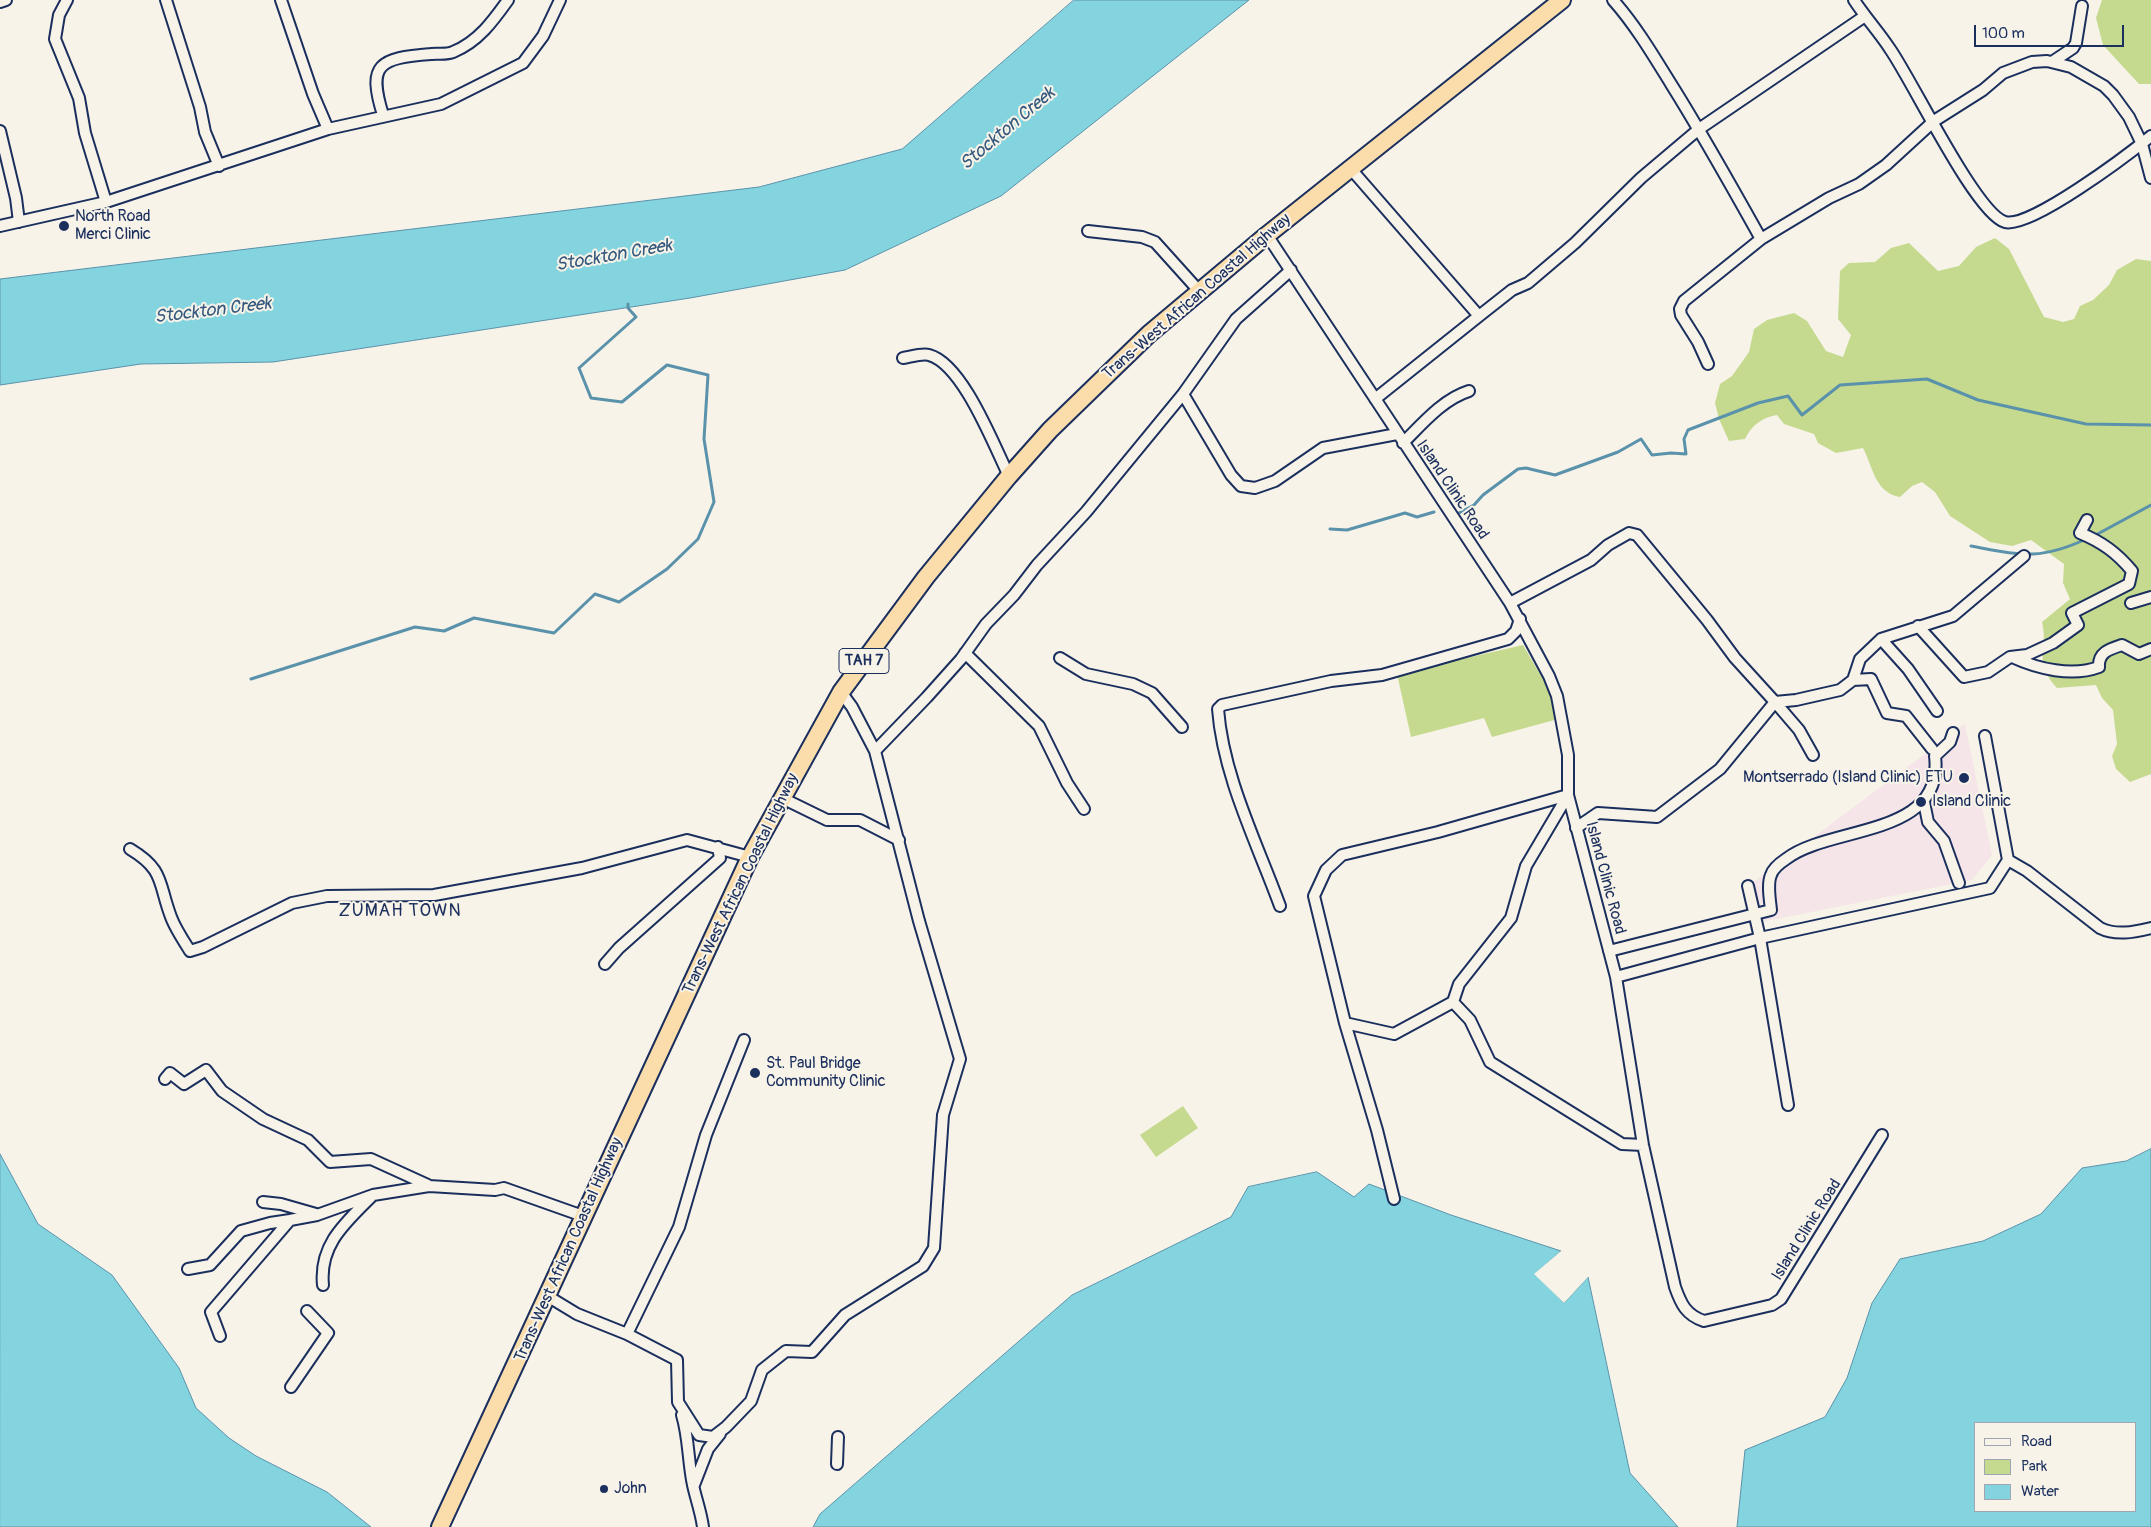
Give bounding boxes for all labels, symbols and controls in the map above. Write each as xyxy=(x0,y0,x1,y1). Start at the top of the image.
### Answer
scale bar xyxy=(1976,15,2126,47)
text: 100 m xyxy=(1982,24,2025,43)
water label: Stockton Creek xyxy=(956,83,1060,175)
place label: North Road Merci Clinic xyxy=(75,207,151,245)
street label: Trans-West African Coastal Highway xyxy=(1099,210,1295,384)
marker: North Road Merci Clinic xyxy=(57,219,71,233)
water label: Stockton Creek xyxy=(554,235,674,277)
water label: Stockton Creek xyxy=(153,293,273,329)
street label: Island Clinic Road xyxy=(1412,437,1492,543)
road number: TAH 7 xyxy=(839,648,889,674)
place label: Montserrado (Island Clinic) ETU xyxy=(1743,768,1953,788)
street label: Trans-West African Coastal Highway xyxy=(679,770,803,998)
marker: Montserrado (Island Clinic) ETU xyxy=(1957,771,1971,785)
place label: Island Clinic xyxy=(1932,792,2011,812)
marker: Island Clinic xyxy=(1914,795,1928,809)
street label: Island Clinic Road xyxy=(1581,820,1629,936)
district label: ZUMAH TOWN xyxy=(337,900,463,922)
place label: St. Paul Bridge Community Clinic xyxy=(766,1054,886,1092)
marker: St. Paul Bridge Community Clinic xyxy=(748,1066,762,1080)
street label: Trans-West African Coastal Highway xyxy=(511,1135,627,1365)
street label: Island Clinic Road xyxy=(1768,1176,1846,1284)
legend xyxy=(1974,1422,2136,1512)
text: Road xyxy=(2021,1432,2052,1451)
text: Park xyxy=(2021,1457,2047,1476)
place label: John xyxy=(614,1479,647,1499)
text: Water xyxy=(2021,1482,2059,1501)
marker: John xyxy=(598,1483,610,1495)

